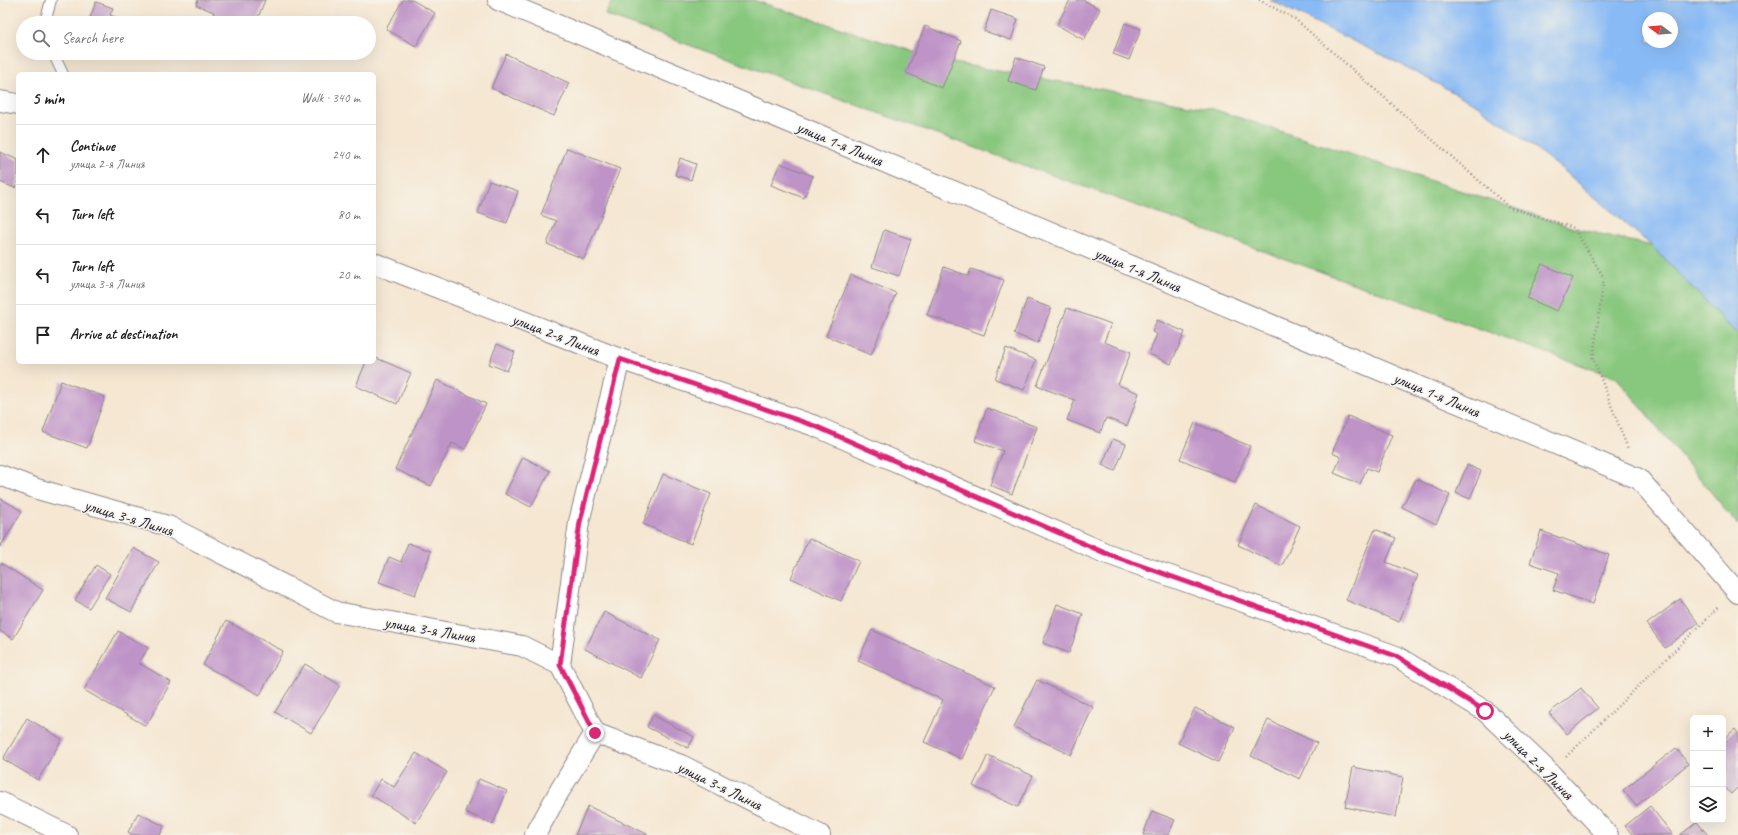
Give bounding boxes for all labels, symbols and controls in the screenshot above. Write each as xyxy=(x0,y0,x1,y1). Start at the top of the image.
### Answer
north arrow xyxy=(1642,12,1678,48)
search box xyxy=(16,16,376,60)
icon: search xyxy=(30,27,52,49)
text: Search here xyxy=(62,29,123,48)
text: 5 min xyxy=(32,88,64,109)
text: Walk · 340 m xyxy=(301,90,360,106)
street label: улица 1-я Линия xyxy=(793,116,887,171)
text: Continue xyxy=(70,137,115,156)
icon: ahead xyxy=(32,144,54,166)
text: 240 m xyxy=(332,147,360,163)
text: улица 2-я Линия xyxy=(70,156,144,172)
icon: left xyxy=(32,204,54,226)
text: Turn left xyxy=(70,205,113,224)
text: 80 m xyxy=(338,207,360,223)
street label: улица 1-я Линия xyxy=(1091,242,1185,297)
text: Turn left xyxy=(70,257,113,276)
icon: left xyxy=(32,264,54,286)
text: 20 m xyxy=(338,267,360,283)
text: улица 3-я Линия xyxy=(70,276,144,292)
street label: улица 2-я Линия xyxy=(508,309,603,361)
icon: arrive xyxy=(32,324,54,346)
text: Arrive at destination xyxy=(70,325,177,344)
street label: улица 1-я Линия xyxy=(1390,367,1484,422)
street label: улица 3-я Линия xyxy=(81,495,177,541)
street label: улица 3-я Линия xyxy=(382,612,478,648)
route start xyxy=(1476,702,1494,720)
map controls xyxy=(1690,715,1726,823)
button: + xyxy=(1690,715,1726,751)
route end xyxy=(586,724,604,742)
street label: улица 2-я Линия xyxy=(1498,725,1579,805)
button: − xyxy=(1690,751,1726,787)
street label: улица 3-я Линия xyxy=(673,756,766,815)
button: layers xyxy=(1690,787,1726,823)

